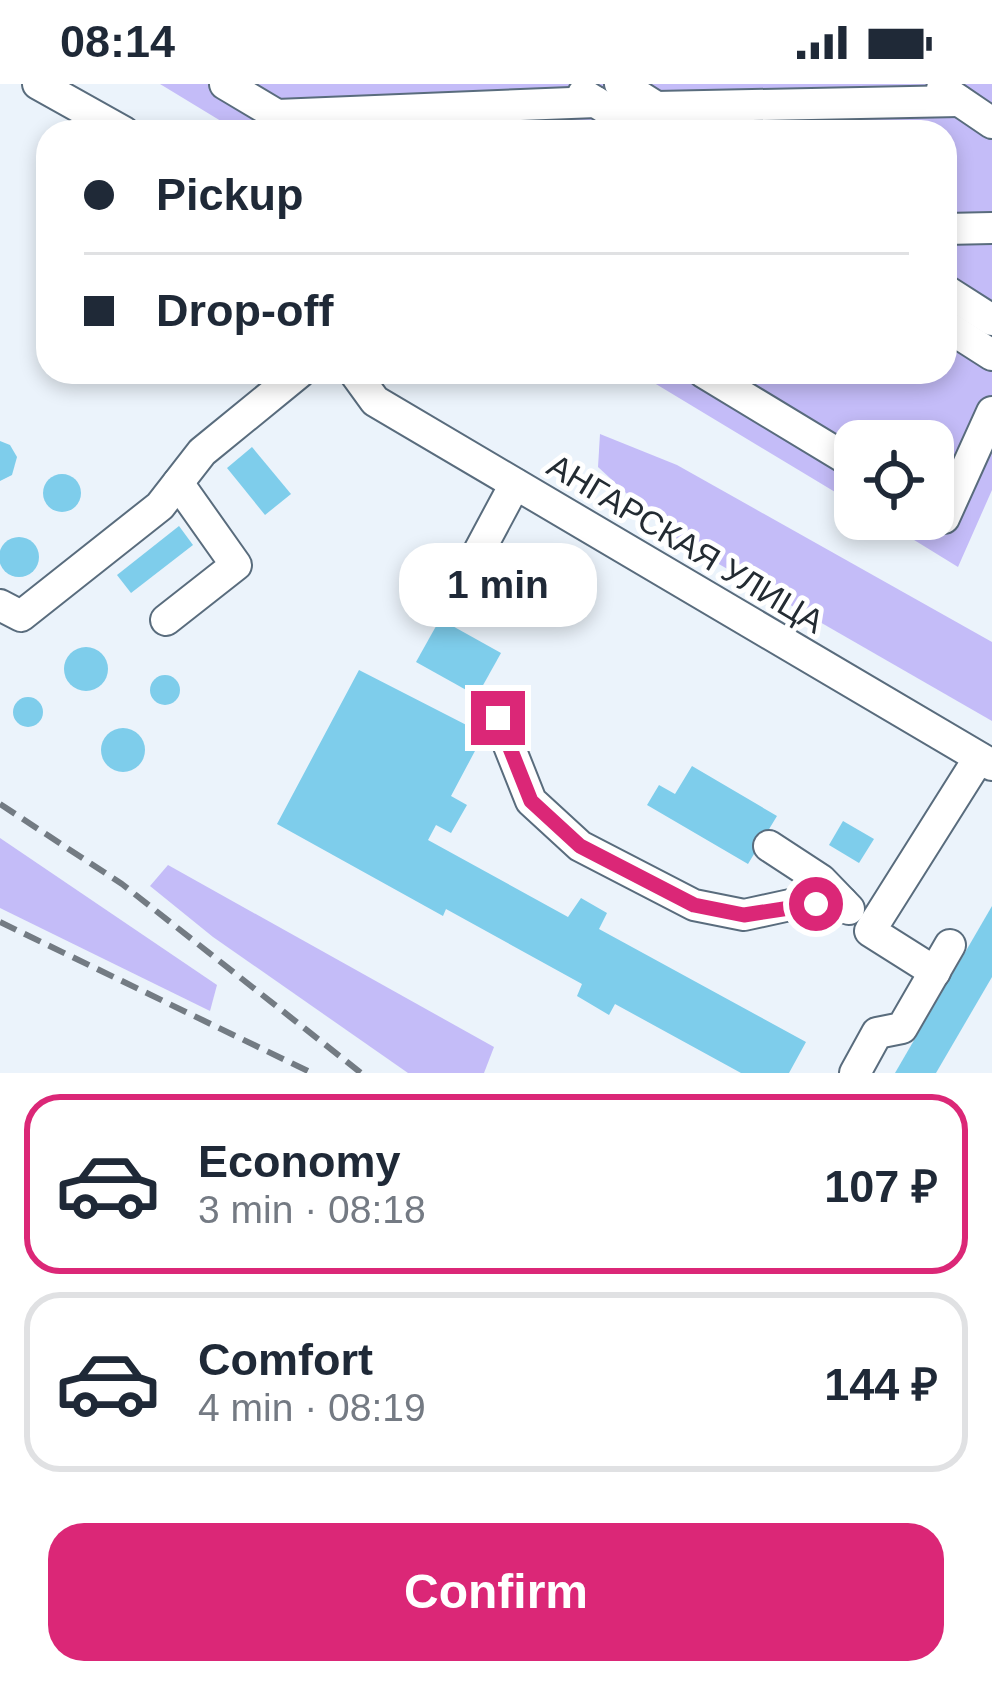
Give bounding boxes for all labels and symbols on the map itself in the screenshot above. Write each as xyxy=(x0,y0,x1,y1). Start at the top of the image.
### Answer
street label: АНГАРСКАЯ УЛИЦА xyxy=(541,446,830,640)
callout: 1 min xyxy=(399,544,597,628)
route end xyxy=(471,691,525,745)
route start xyxy=(789,877,843,931)

